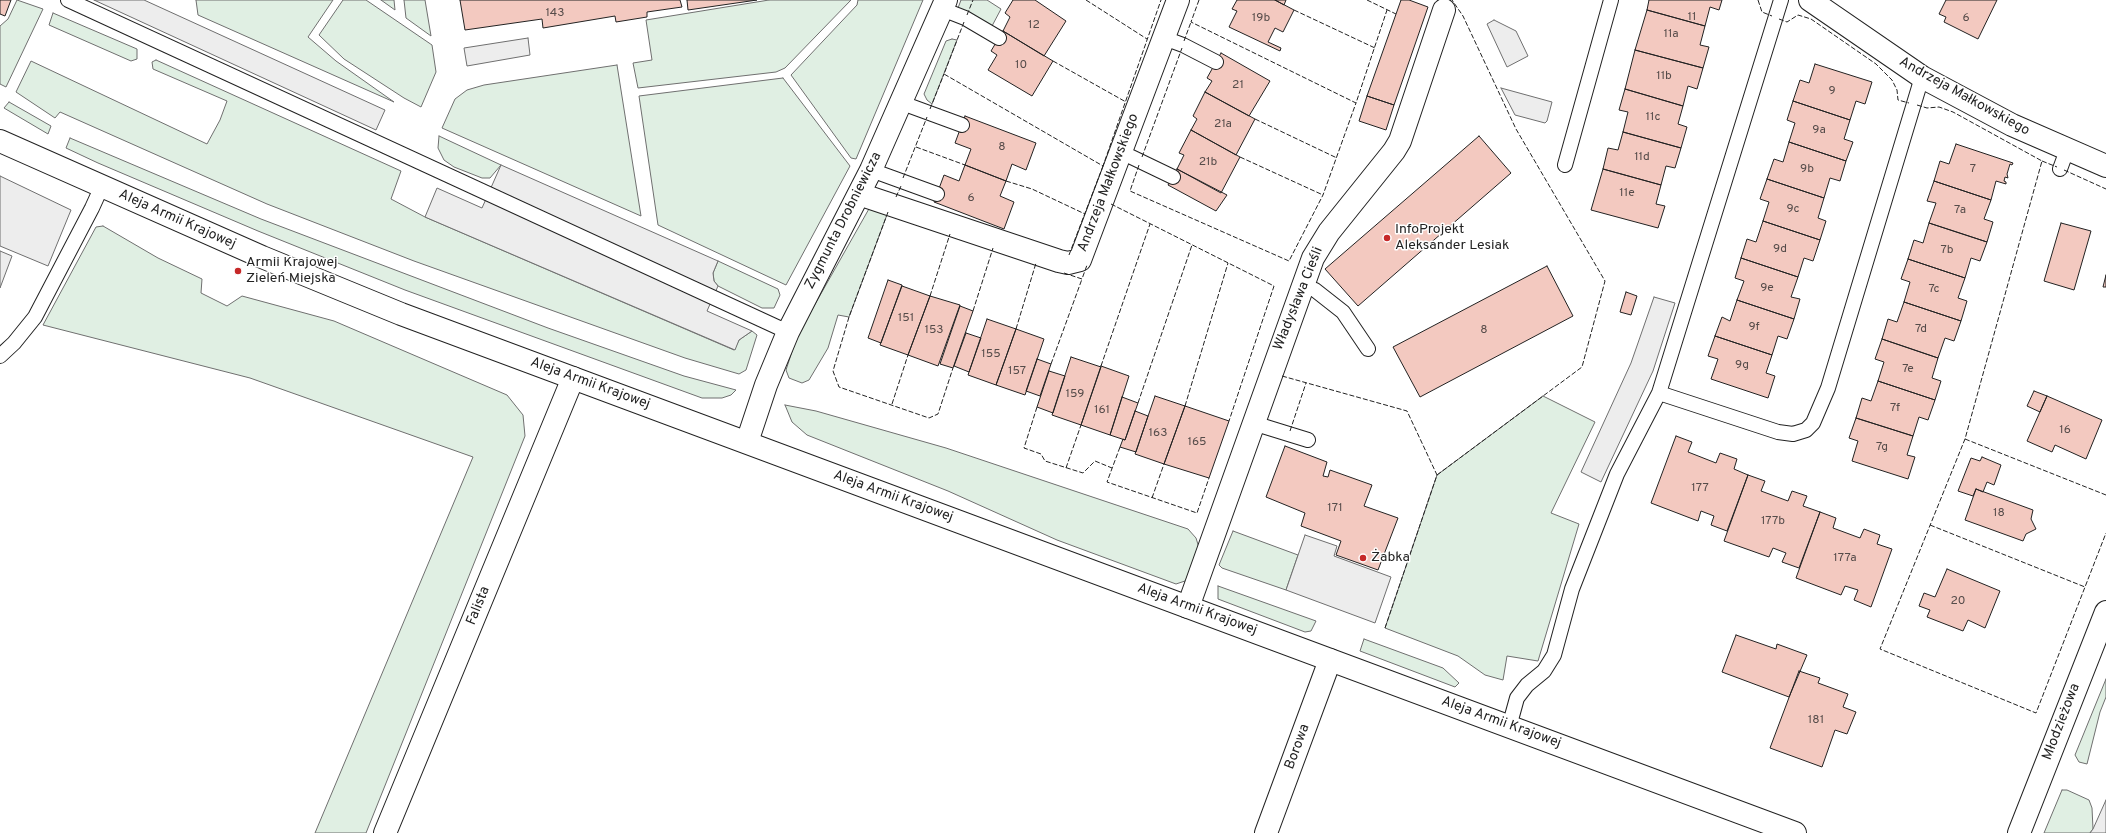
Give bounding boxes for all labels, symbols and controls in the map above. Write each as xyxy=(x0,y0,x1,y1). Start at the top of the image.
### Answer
house number: 143 xyxy=(546,7,564,21)
house number: 11 xyxy=(1688,11,1696,25)
house number: 19b xyxy=(1252,12,1270,26)
house number: 6 xyxy=(1962,12,1970,26)
house number: 12 xyxy=(1028,19,1040,33)
house number: 11a xyxy=(1664,28,1678,42)
street label: Andrzeja Małkowskiego xyxy=(1896,54,2032,140)
house number: 10 xyxy=(1015,59,1027,73)
house number: 11b xyxy=(1656,70,1672,84)
house number: 21 xyxy=(1232,79,1244,93)
house number: 9 xyxy=(1828,85,1836,99)
street label: Andrzeja Małkowskiego xyxy=(1075,111,1143,255)
house number: 11c xyxy=(1646,111,1660,125)
house number: 21a xyxy=(1214,118,1232,132)
house number: 9a xyxy=(1812,124,1826,138)
house number: 8 xyxy=(998,141,1006,155)
street label: Zygmunta Drobniewicza xyxy=(802,150,886,292)
house number: 11d xyxy=(1634,151,1650,165)
house number: 21b xyxy=(1199,156,1217,170)
house number: 9b xyxy=(1800,163,1814,177)
house number: 7 xyxy=(1970,163,1976,177)
street label: Aleja Armii Krajowej xyxy=(116,187,238,253)
house number: 11e xyxy=(1619,187,1635,201)
house number: 6 xyxy=(967,192,975,206)
house number: 9c xyxy=(1786,203,1800,217)
house number: 7a xyxy=(1954,204,1966,218)
place label: InfoProjekt Aleksander Lesiak xyxy=(1395,222,1509,254)
marker: InfoProjekt Aleksander Lesiak xyxy=(1382,233,1392,243)
house number: 9d xyxy=(1773,243,1787,257)
house number: 7b xyxy=(1940,244,1954,258)
street label: Władysława Cieśli xyxy=(1271,245,1327,353)
place label: Armii Krajowej Zieleń Miejska xyxy=(246,255,338,288)
marker: Armii Krajowej Zieleń Miejska xyxy=(233,266,243,276)
house number: 9e xyxy=(1760,282,1774,296)
house number: 7c xyxy=(1928,283,1940,297)
house number: 151 xyxy=(898,312,914,326)
house number: 9f xyxy=(1748,321,1760,335)
house number: 7d xyxy=(1915,323,1927,337)
house number: 153 xyxy=(924,324,944,338)
house number: 8 xyxy=(1480,324,1488,338)
house number: 155 xyxy=(981,348,1001,362)
street label: Aleja Armii Krajowej xyxy=(528,354,652,414)
house number: 9g xyxy=(1735,359,1749,373)
house number: 7e xyxy=(1902,363,1914,377)
house number: 157 xyxy=(1008,365,1026,379)
house number: 159 xyxy=(1066,388,1084,402)
house number: 7f xyxy=(1890,402,1900,416)
house number: 161 xyxy=(1094,404,1110,418)
house number: 16 xyxy=(2059,424,2071,438)
house number: 163 xyxy=(1149,427,1167,441)
house number: 165 xyxy=(1187,436,1207,450)
house number: 7g xyxy=(1876,441,1888,455)
street label: Aleja Armii Krajowej xyxy=(831,467,955,527)
house number: 177 xyxy=(1691,482,1709,496)
house number: 171 xyxy=(1327,502,1343,516)
house number: 18 xyxy=(1993,507,2005,521)
house number: 177b xyxy=(1761,515,1785,529)
place label: Żabka xyxy=(1371,550,1410,566)
house number: 177a xyxy=(1833,552,1857,566)
marker: Żabka xyxy=(1358,553,1368,563)
street label: Aleja Armii Krajowej xyxy=(1135,580,1259,640)
street label: Falista xyxy=(464,584,494,628)
house number: 20 xyxy=(1950,595,1966,609)
street label: Młodzieżowa xyxy=(2040,681,2084,763)
street label: Aleja Armii Krajowej xyxy=(1439,693,1563,753)
house number: 181 xyxy=(1808,714,1824,728)
street label: Borowa xyxy=(1282,722,1314,772)

